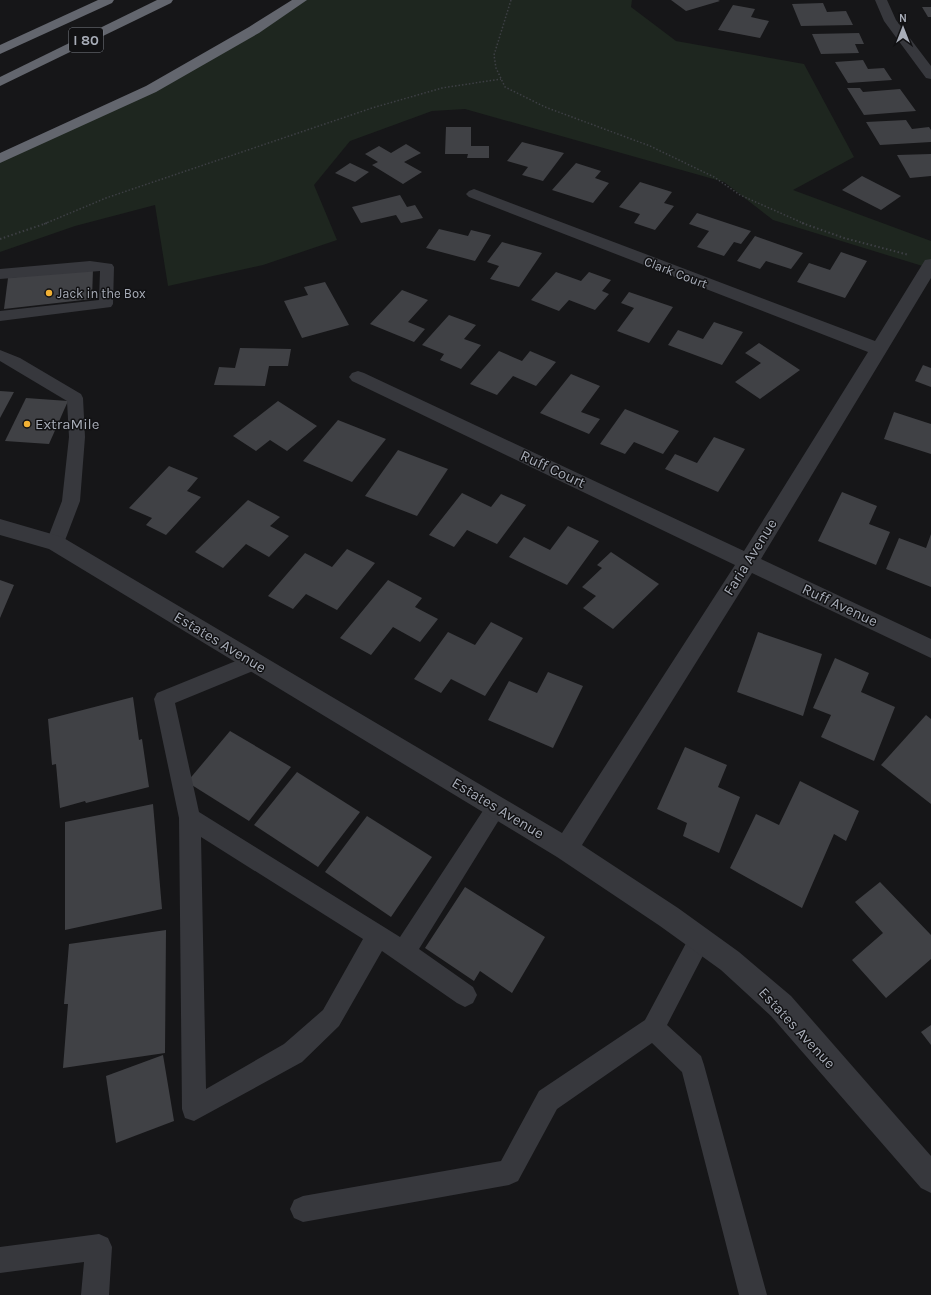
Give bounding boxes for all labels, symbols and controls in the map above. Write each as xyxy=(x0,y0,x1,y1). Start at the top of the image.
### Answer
north arrow xyxy=(883,8,923,48)
text: N xyxy=(899,12,907,25)
road number: I 80 xyxy=(69,28,103,52)
street label: Clark Court xyxy=(642,254,710,291)
place label: Jack in the Box xyxy=(57,286,146,301)
marker: Jack in the Box xyxy=(44,288,54,298)
place label: ExtraMile xyxy=(35,415,100,433)
marker: ExtraMile xyxy=(22,419,32,429)
street label: Ruff Court xyxy=(518,446,589,492)
street label: Faria Avenue xyxy=(719,515,781,599)
street label: Ruff Avenue xyxy=(799,580,881,630)
street label: Estates Avenue xyxy=(171,607,269,677)
street label: Estates Avenue xyxy=(449,773,547,843)
street label: Estates Avenue xyxy=(755,984,839,1072)

